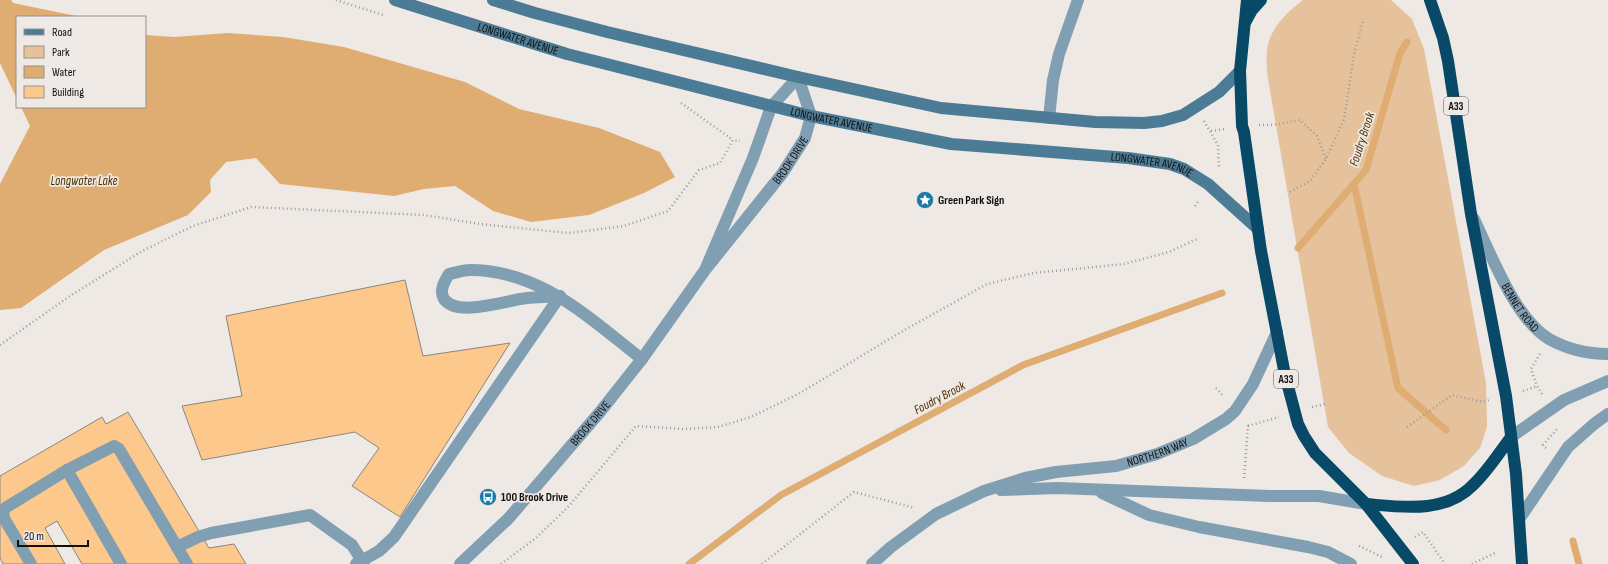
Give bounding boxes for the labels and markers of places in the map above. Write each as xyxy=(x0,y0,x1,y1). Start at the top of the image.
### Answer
place icon: Green Park Sign xyxy=(915,190,935,210)
place label: Green Park Sign xyxy=(938,193,1004,208)
bus stop icon: 100 Brook Drive xyxy=(478,487,498,507)
place label: 100 Brook Drive xyxy=(501,490,568,505)

